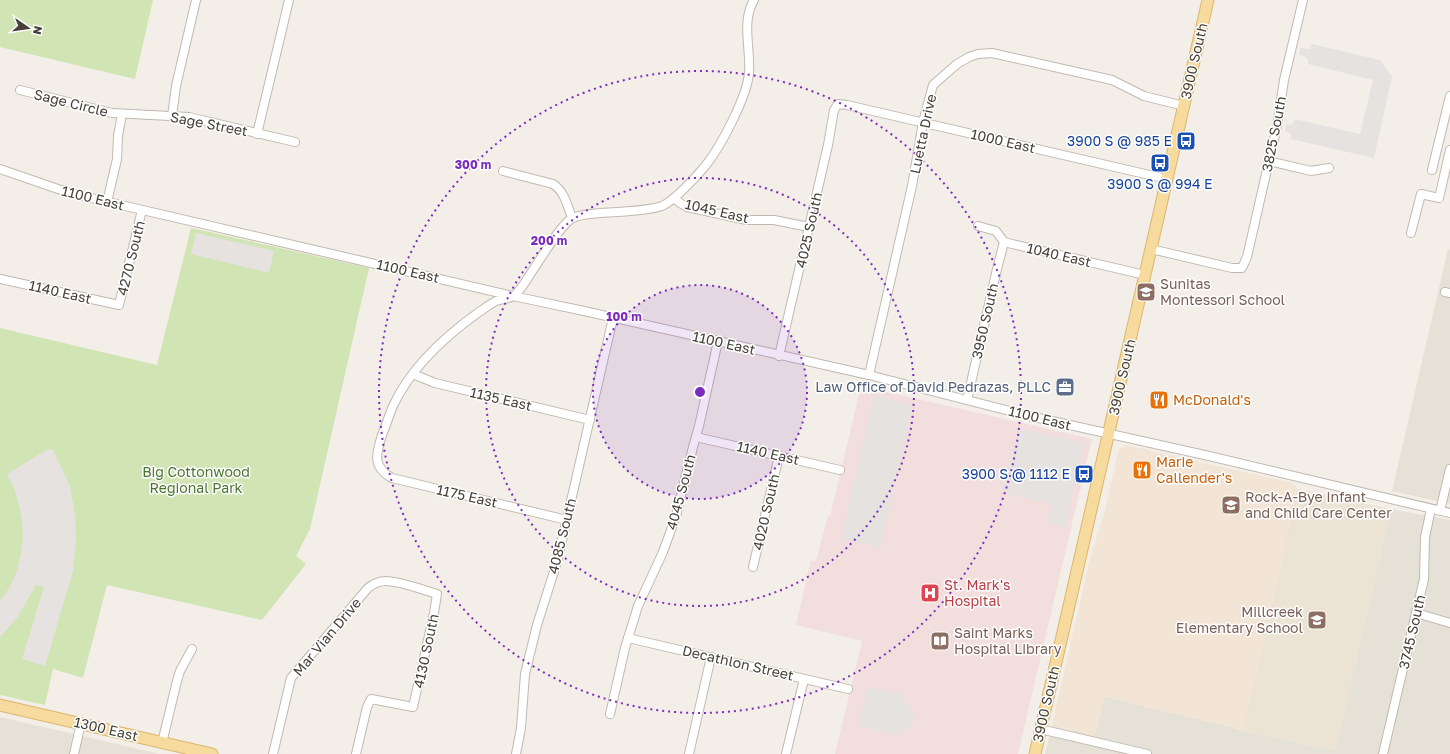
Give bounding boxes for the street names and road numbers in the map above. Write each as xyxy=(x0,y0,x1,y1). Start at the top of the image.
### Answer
street label: 3900 South xyxy=(1177,21,1211,101)
street label: Sage Circle xyxy=(32,85,110,120)
street label: Luetta Drive xyxy=(906,92,939,175)
street label: 3825 South xyxy=(1258,95,1289,173)
street label: Sage Street xyxy=(169,108,249,139)
street label: 1000 East xyxy=(969,125,1037,156)
street label: 1100 East xyxy=(60,182,126,213)
street label: 4025 South xyxy=(792,190,825,269)
street label: 1045 East xyxy=(684,195,751,226)
street label: 4270 South xyxy=(113,219,148,297)
street label: 1040 East xyxy=(1025,239,1093,270)
street label: 1100 East xyxy=(375,255,441,286)
street label: 1140 East xyxy=(27,276,93,307)
street label: 3950 South xyxy=(968,281,1001,360)
street label: 1100 East xyxy=(691,327,757,358)
street label: 3900 South xyxy=(1105,337,1139,417)
street label: 1135 East xyxy=(469,383,534,414)
street label: 1100 East xyxy=(1007,402,1073,433)
street label: 1140 East xyxy=(735,437,801,468)
street label: 4045 South xyxy=(662,452,699,531)
street label: 4020 South xyxy=(749,472,783,552)
street label: 1175 East xyxy=(435,480,499,511)
street label: 4085 South xyxy=(544,496,579,575)
street label: 3745 South xyxy=(1395,593,1428,671)
street label: Mar Vian Drive xyxy=(289,594,364,679)
street label: 4130 South xyxy=(409,612,442,690)
street label: Decathlon Street xyxy=(681,641,795,684)
street label: 3900 South xyxy=(1029,664,1063,744)
street label: 1300 East xyxy=(72,713,140,744)

